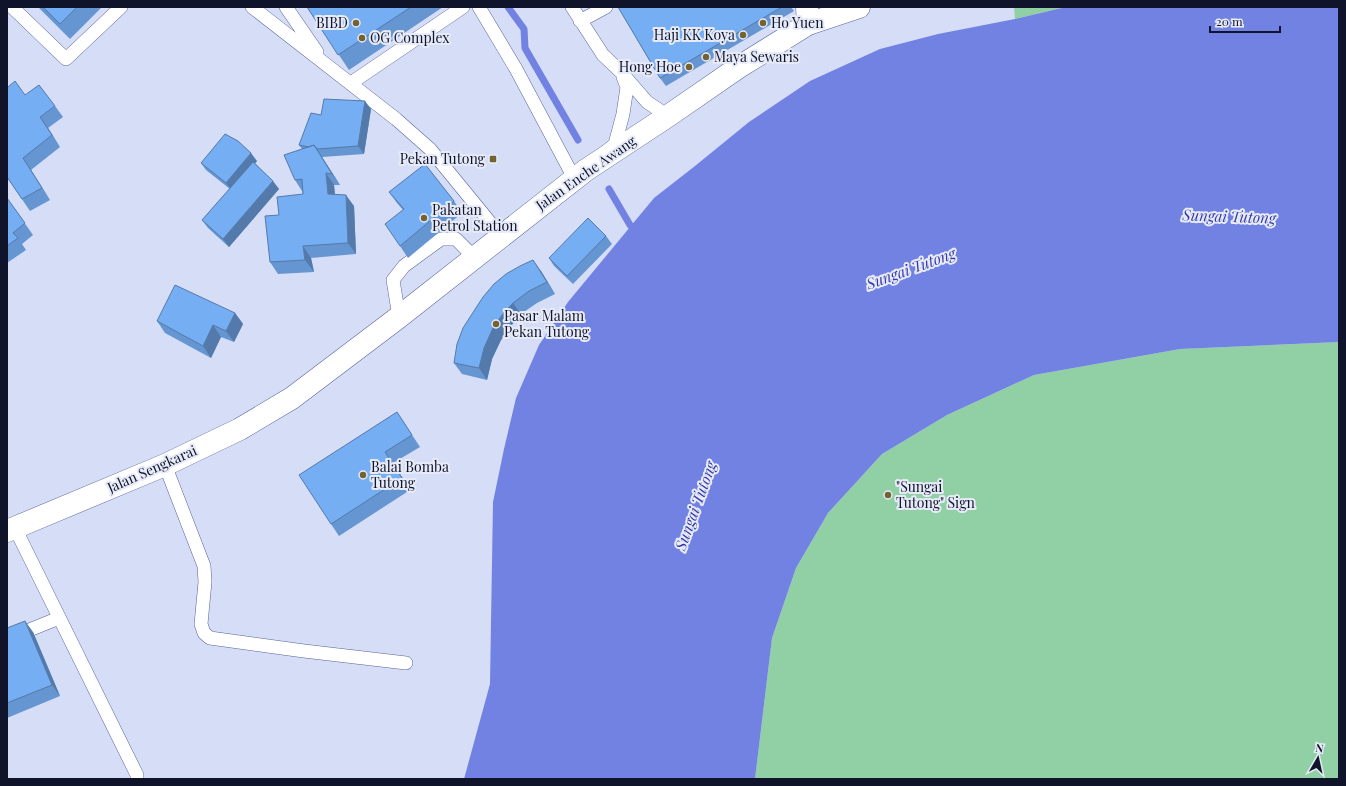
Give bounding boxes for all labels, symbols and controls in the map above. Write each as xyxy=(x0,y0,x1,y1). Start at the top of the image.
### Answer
scale bar xyxy=(1210,8,1280,34)
place label: BIBD xyxy=(316,13,348,32)
place label: Ho Yuen xyxy=(771,13,824,32)
text: 20 m xyxy=(1216,13,1243,29)
marker: BIBD xyxy=(351,18,361,28)
marker: Ho Yuen xyxy=(758,18,768,28)
place label: Haji KK Koya xyxy=(654,25,735,44)
place label: OG Complex xyxy=(370,28,450,47)
marker: Haji KK Koya xyxy=(738,30,748,40)
marker: OG Complex xyxy=(357,33,367,43)
place label: Maya Sewaris xyxy=(714,47,799,66)
marker: Maya Sewaris xyxy=(701,52,711,62)
place label: Hong Hoe xyxy=(619,57,681,76)
marker: Hong Hoe xyxy=(684,62,694,72)
street label: Jalan Enche Awang xyxy=(531,131,640,215)
place label: Pekan Tutong xyxy=(400,149,486,168)
marker: Pekan Tutong xyxy=(488,154,498,164)
place label: Pakatan Petrol Station xyxy=(432,200,518,235)
water label: Sungai Tutong xyxy=(1181,204,1277,228)
marker: Pakatan Petrol Station xyxy=(419,213,429,223)
water label: Sungai Tutong xyxy=(862,242,959,294)
place label: Pasar Malam Pekan Tutong xyxy=(504,306,590,341)
marker: Pasar Malam Pekan Tutong xyxy=(491,319,501,329)
street label: Jalan Sengkarai xyxy=(103,440,200,497)
place label: Balai Bomba Tutong xyxy=(371,457,449,492)
water label: Sungai Tutong xyxy=(669,457,721,554)
marker: Balai Bomba Tutong xyxy=(358,470,368,480)
place label: "Sungai Tutong" Sign xyxy=(896,477,976,512)
marker: "Sungai Tutong" Sign xyxy=(883,490,893,500)
north arrow xyxy=(1298,738,1338,778)
text: N xyxy=(1315,740,1325,756)

